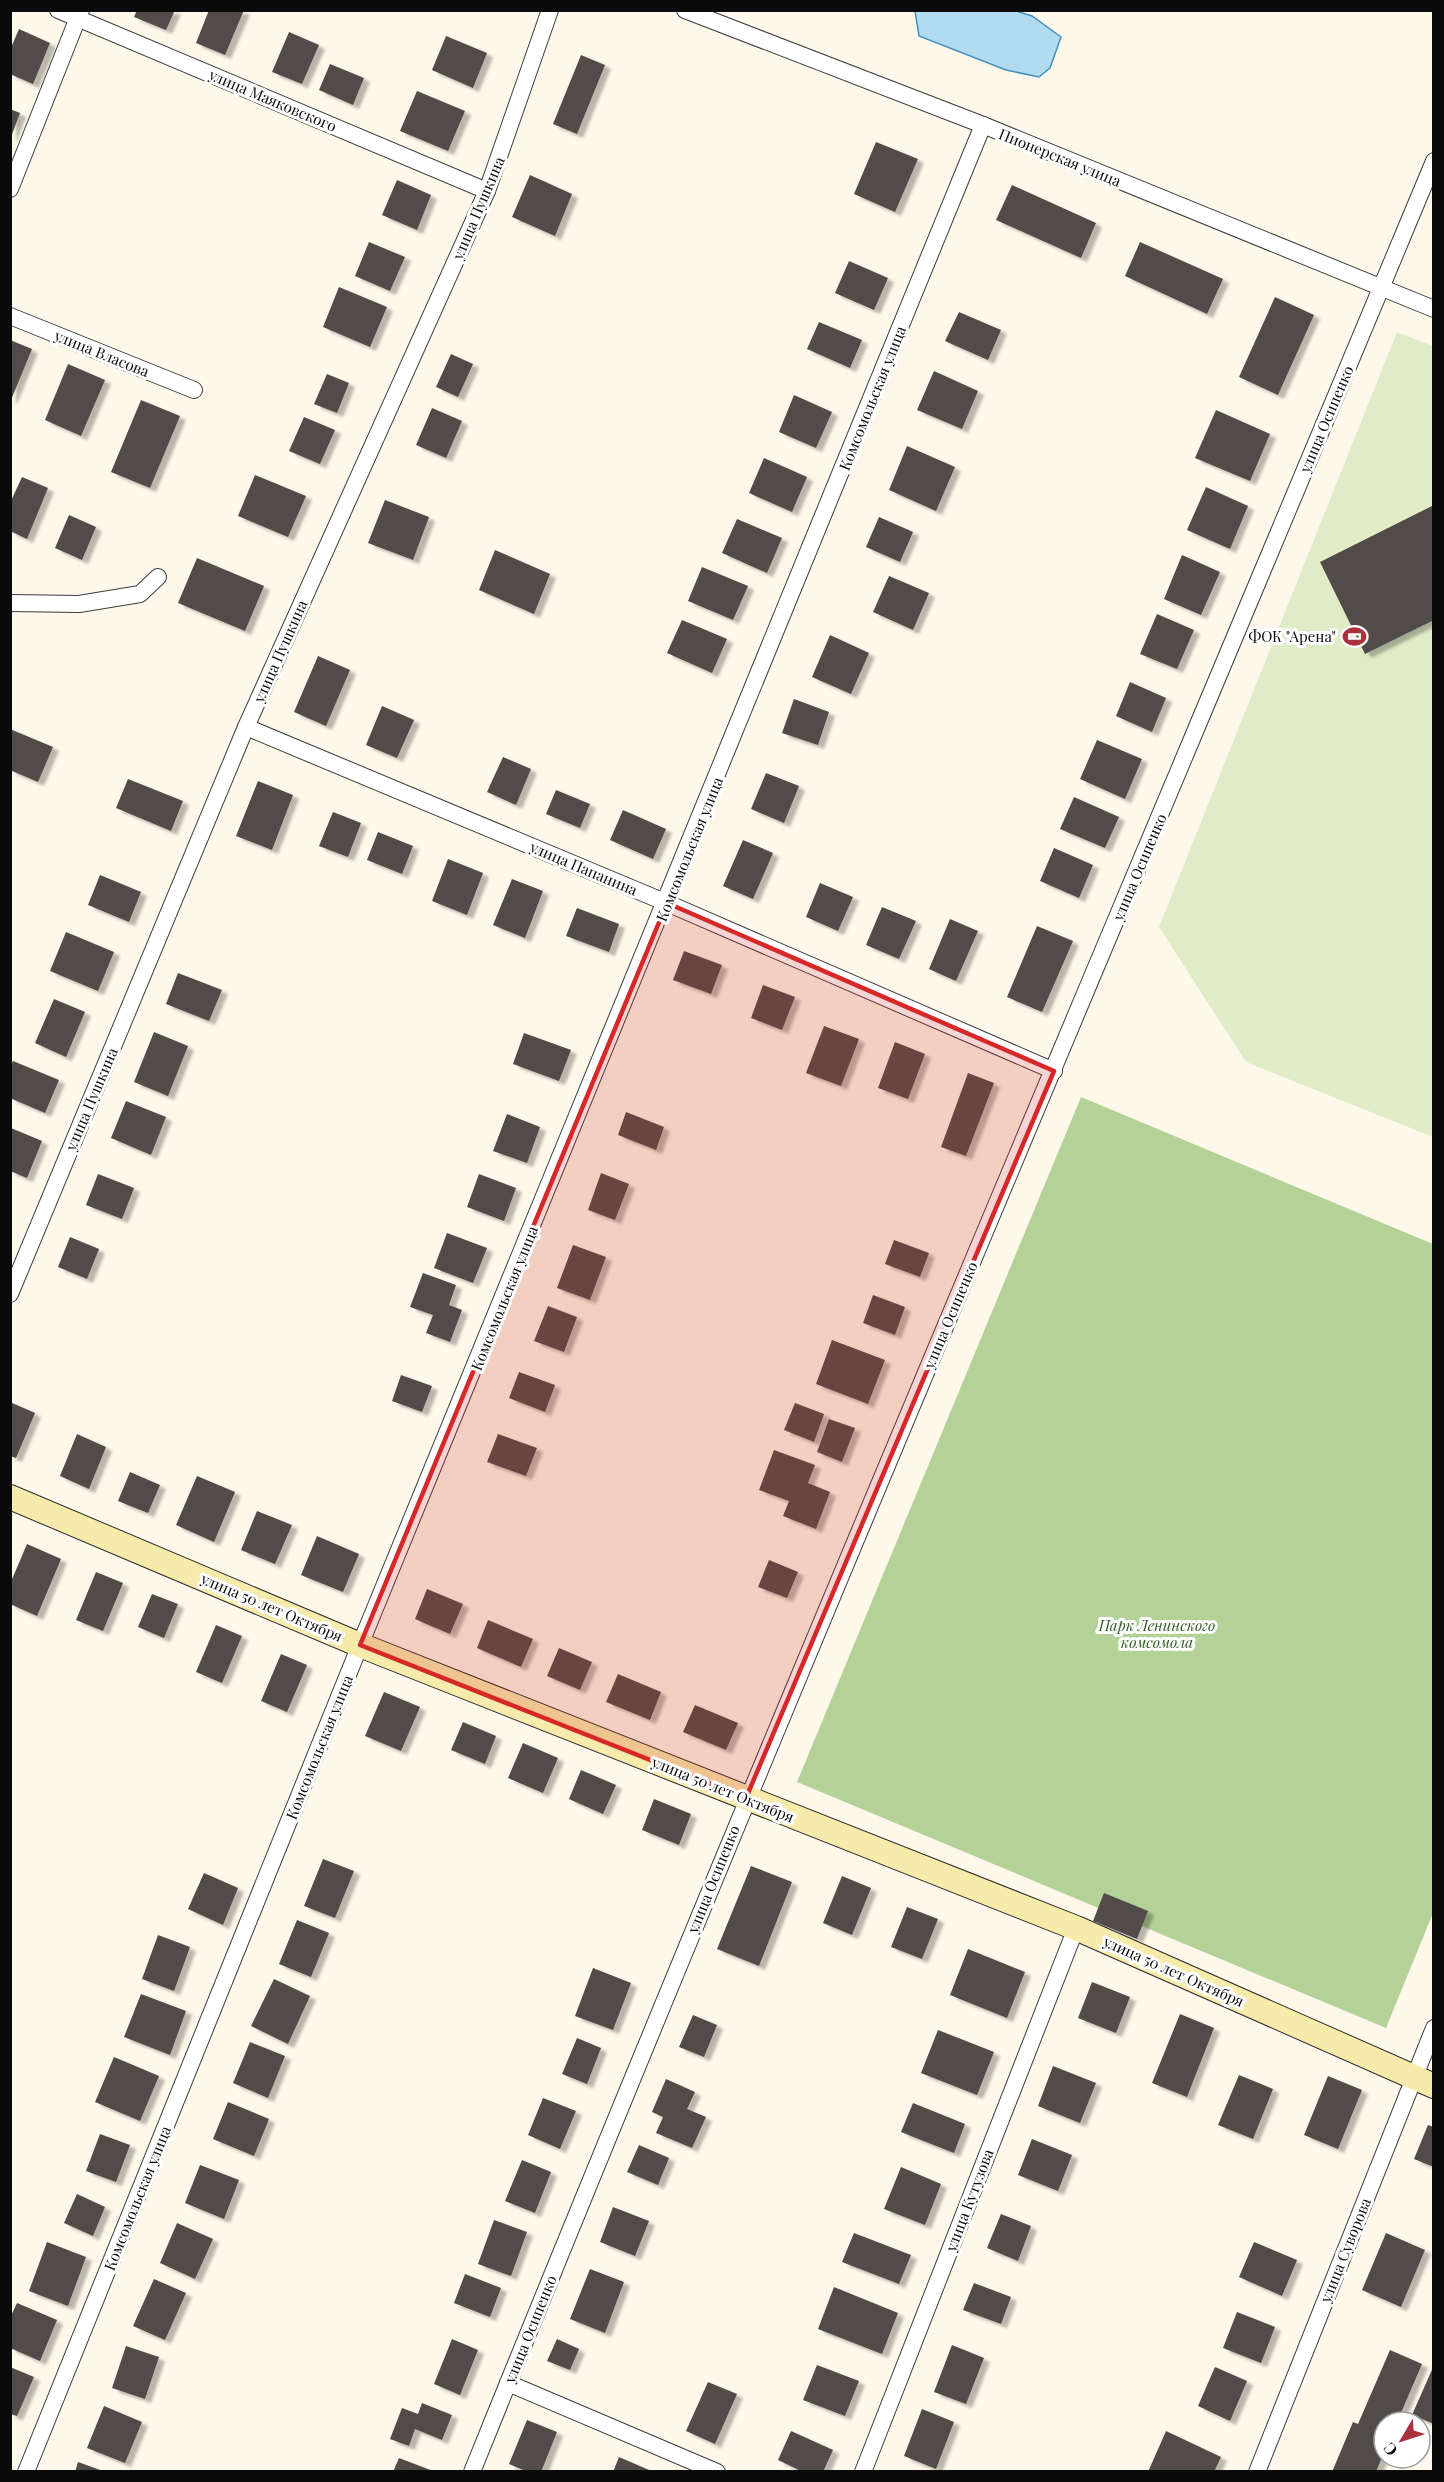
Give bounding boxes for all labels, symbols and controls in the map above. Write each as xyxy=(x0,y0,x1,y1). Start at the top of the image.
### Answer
street label: улица Маяковского xyxy=(205,64,340,136)
street label: Пионерская улица xyxy=(996,123,1125,191)
street label: улица Пушкина xyxy=(447,153,509,264)
street label: Комсомольская улица xyxy=(834,322,910,473)
street label: улица Власова xyxy=(51,325,153,381)
street label: улица Осипенко xyxy=(1294,362,1358,477)
street label: улица Пушкина xyxy=(248,596,312,706)
sports icon: ФОК "Арена" xyxy=(1341,623,1367,649)
place label: ФОК "Арена" xyxy=(1248,626,1336,646)
street label: Комсомольская улица xyxy=(651,773,727,924)
street label: улица Осипенко xyxy=(1107,810,1171,925)
street label: улица Папанина xyxy=(526,836,641,900)
street label: улица Пушкина xyxy=(60,1044,122,1155)
street label: Комсомольская улица xyxy=(466,1222,542,1373)
street label: улица Осипенко xyxy=(918,1258,982,1373)
street label: улица 50 лет Октября xyxy=(197,1568,346,1646)
park label: Парк Ленинского комсомола xyxy=(1098,1615,1215,1652)
street label: Комсомольская улица xyxy=(281,1671,357,1822)
street label: улица 50 лет Октября xyxy=(648,1751,797,1827)
street label: улица Осипенко xyxy=(682,1822,744,1937)
street label: улица 50 лет Октября xyxy=(1100,1931,1247,2011)
street label: Комсомольская улица xyxy=(99,2122,175,2273)
street label: улица Кутузова xyxy=(940,2145,998,2255)
street label: улица Суворова xyxy=(1315,2194,1375,2306)
street label: улица Осипенко xyxy=(499,2272,561,2387)
north arrow xyxy=(1372,2410,1432,2470)
text: С xyxy=(1378,2439,1402,2461)

